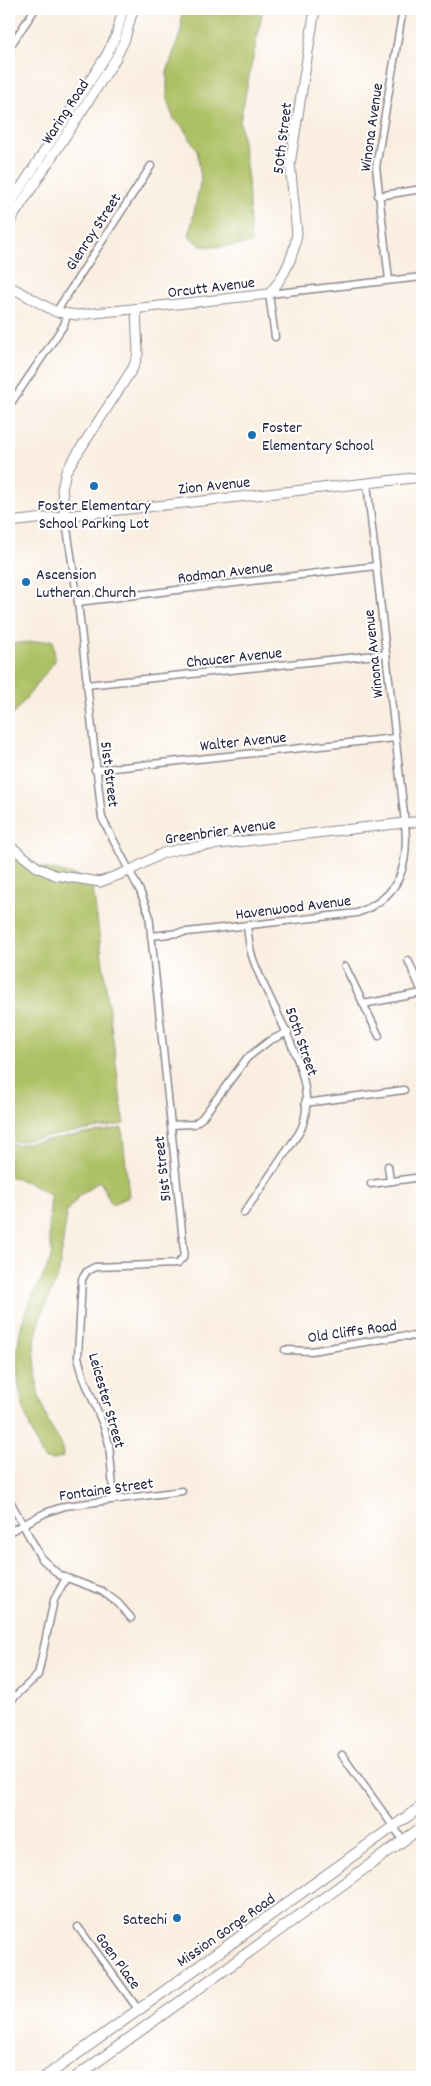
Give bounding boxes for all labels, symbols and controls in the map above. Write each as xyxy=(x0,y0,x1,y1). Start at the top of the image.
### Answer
street label: Waring Road xyxy=(36,75,96,149)
street label: Winona Avenue xyxy=(355,82,390,173)
street label: 50th Street xyxy=(268,101,299,175)
street label: Glenroy Street xyxy=(60,189,128,276)
street label: Orcutt Avenue xyxy=(166,272,256,305)
place label: Foster Elementary School xyxy=(262,417,374,458)
marker: Foster Elementary School xyxy=(246,429,258,441)
street label: Zion Avenue xyxy=(177,471,251,502)
marker: Foster Elementary School Parking Lot xyxy=(88,480,100,492)
place label: Foster Elementary School Parking Lot xyxy=(38,495,151,536)
street label: Rodman Avenue xyxy=(176,556,274,591)
place label: Ascension Lutheran Church xyxy=(36,564,136,605)
marker: Ascension Lutheran Church xyxy=(20,576,32,588)
street label: Winona Avenue xyxy=(358,608,391,699)
street label: Chaucer Avenue xyxy=(185,642,283,675)
street label: Walter Avenue xyxy=(199,727,288,758)
street label: 51st Street xyxy=(93,740,124,809)
street label: Greenbrier Avenue xyxy=(163,813,277,852)
street label: Havenwood Avenue xyxy=(234,890,352,927)
street label: 50th Street xyxy=(278,1004,323,1080)
street label: 51st Street xyxy=(149,1135,178,1203)
street label: Old Cliffs Road xyxy=(306,1315,398,1350)
street label: Leicester Street xyxy=(81,1350,130,1451)
street label: Fontaine Street xyxy=(58,1472,155,1508)
street label: Mission Gorge Road xyxy=(172,1888,280,1974)
place label: Satechi xyxy=(123,1909,167,1932)
marker: Satechi xyxy=(171,1912,183,1924)
street label: Goen Place xyxy=(88,1928,145,1995)

